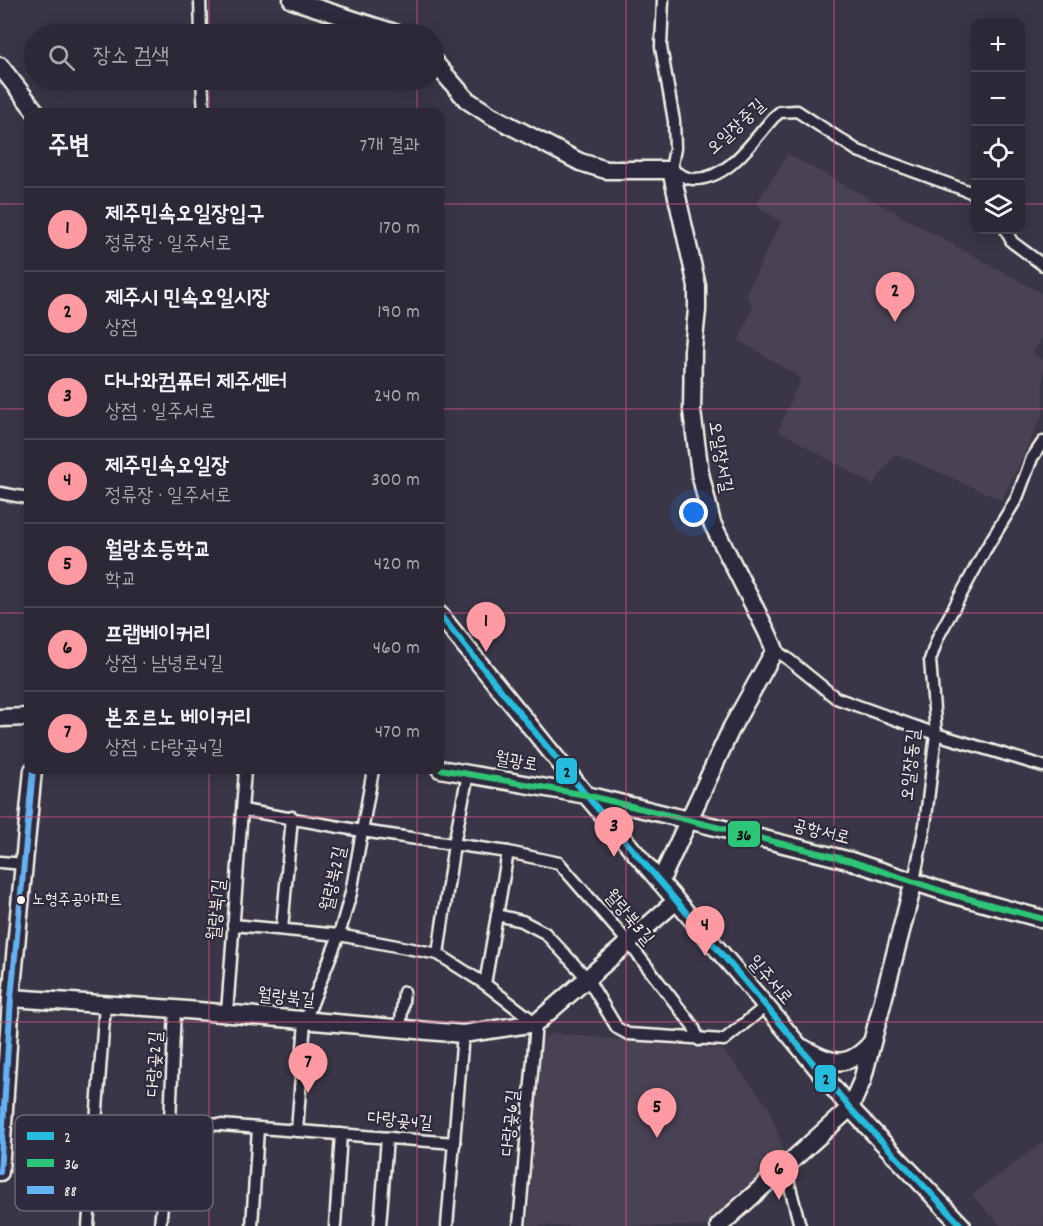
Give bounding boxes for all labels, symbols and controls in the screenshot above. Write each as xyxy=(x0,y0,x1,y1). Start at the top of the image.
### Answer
map controls xyxy=(971,18,1025,234)
button: + xyxy=(971,18,1025,72)
search box xyxy=(24,24,444,90)
icon: search xyxy=(45,41,78,74)
text: 장소 검색 xyxy=(93,42,169,73)
button: − xyxy=(971,72,1025,126)
street label: 오일장중길 xyxy=(702,94,772,162)
button: locate xyxy=(971,126,1025,180)
text: 주변 xyxy=(48,129,90,166)
text: 7개 결과 xyxy=(359,133,420,161)
button: layers xyxy=(971,180,1025,234)
text: 제주민속오일장입구 xyxy=(105,200,264,231)
text: 1 xyxy=(65,215,70,243)
text: 170 m xyxy=(379,215,420,243)
text: 정류장 · 일주서로 xyxy=(105,231,231,259)
pin: 2 xyxy=(876,272,914,322)
text: 제주시 민속오일시장 xyxy=(105,284,269,315)
text: 2 xyxy=(63,299,72,327)
text: 190 m xyxy=(377,299,420,327)
text: 상점 xyxy=(105,315,137,343)
text: 다나와컴퓨터 제주센터 xyxy=(105,368,287,399)
text: 3 xyxy=(63,383,72,411)
text: 240 m xyxy=(374,383,420,411)
text: 상점 · 일주서로 xyxy=(105,399,215,427)
street label: 오일장서길 xyxy=(700,419,738,495)
text: 제주민속오일장 xyxy=(105,452,229,483)
text: 4 xyxy=(63,467,72,495)
text: 300 m xyxy=(371,467,420,495)
text: 정류장 · 일주서로 xyxy=(105,483,231,511)
your location xyxy=(679,498,708,527)
text: 월랑초등학교 xyxy=(105,536,211,567)
text: 5 xyxy=(63,551,72,579)
text: 420 m xyxy=(374,551,420,579)
text: 학교 xyxy=(105,567,137,595)
pin: 1 xyxy=(466,602,506,652)
text: 프랩베이커리 xyxy=(105,620,211,651)
text: 6 xyxy=(63,635,72,663)
text: 460 m xyxy=(373,635,420,663)
text: 상점 · 남녕로4길 xyxy=(105,651,224,679)
text: 본조르노 베이커리 xyxy=(105,704,252,735)
text: 7 xyxy=(64,719,71,747)
text: 470 m xyxy=(375,719,420,747)
street label: 오일장동길 xyxy=(896,727,928,802)
text: 상점 · 다랑곶4길 xyxy=(105,735,224,763)
street label: 월광로 xyxy=(492,747,540,779)
line badge: 2 xyxy=(555,757,578,785)
text: 2 xyxy=(564,762,571,785)
pin: 3 xyxy=(594,808,634,857)
street label: 공항서로 xyxy=(790,814,852,852)
line badge: 36 xyxy=(727,820,761,848)
text: 36 xyxy=(737,825,752,848)
street label: 월랑북2길 xyxy=(316,844,354,914)
street label: 월랑북1길 xyxy=(203,878,233,942)
street label: 월랑북3길 xyxy=(597,885,659,952)
place label: 노형주공아파트 xyxy=(32,889,122,912)
marker: 노형주공아파트 xyxy=(15,894,27,906)
pin: 4 xyxy=(686,906,724,956)
street label: 일주서로 xyxy=(741,951,797,1011)
street label: 월랑북길 xyxy=(256,984,317,1015)
street label: 다랑곶2길 xyxy=(142,1030,170,1098)
pin: 7 xyxy=(288,1044,328,1093)
line badge: 2 xyxy=(814,1064,837,1093)
text: 2 xyxy=(823,1069,830,1092)
street label: 다랑곶6길 xyxy=(497,1088,527,1157)
pin: 5 xyxy=(638,1088,676,1138)
street label: 다랑곶4길 xyxy=(366,1107,434,1137)
legend xyxy=(15,1115,213,1211)
text: 2 xyxy=(64,1127,71,1150)
pin: 6 xyxy=(760,1150,798,1200)
text: 36 xyxy=(64,1154,79,1177)
text: 88 xyxy=(64,1181,77,1204)

